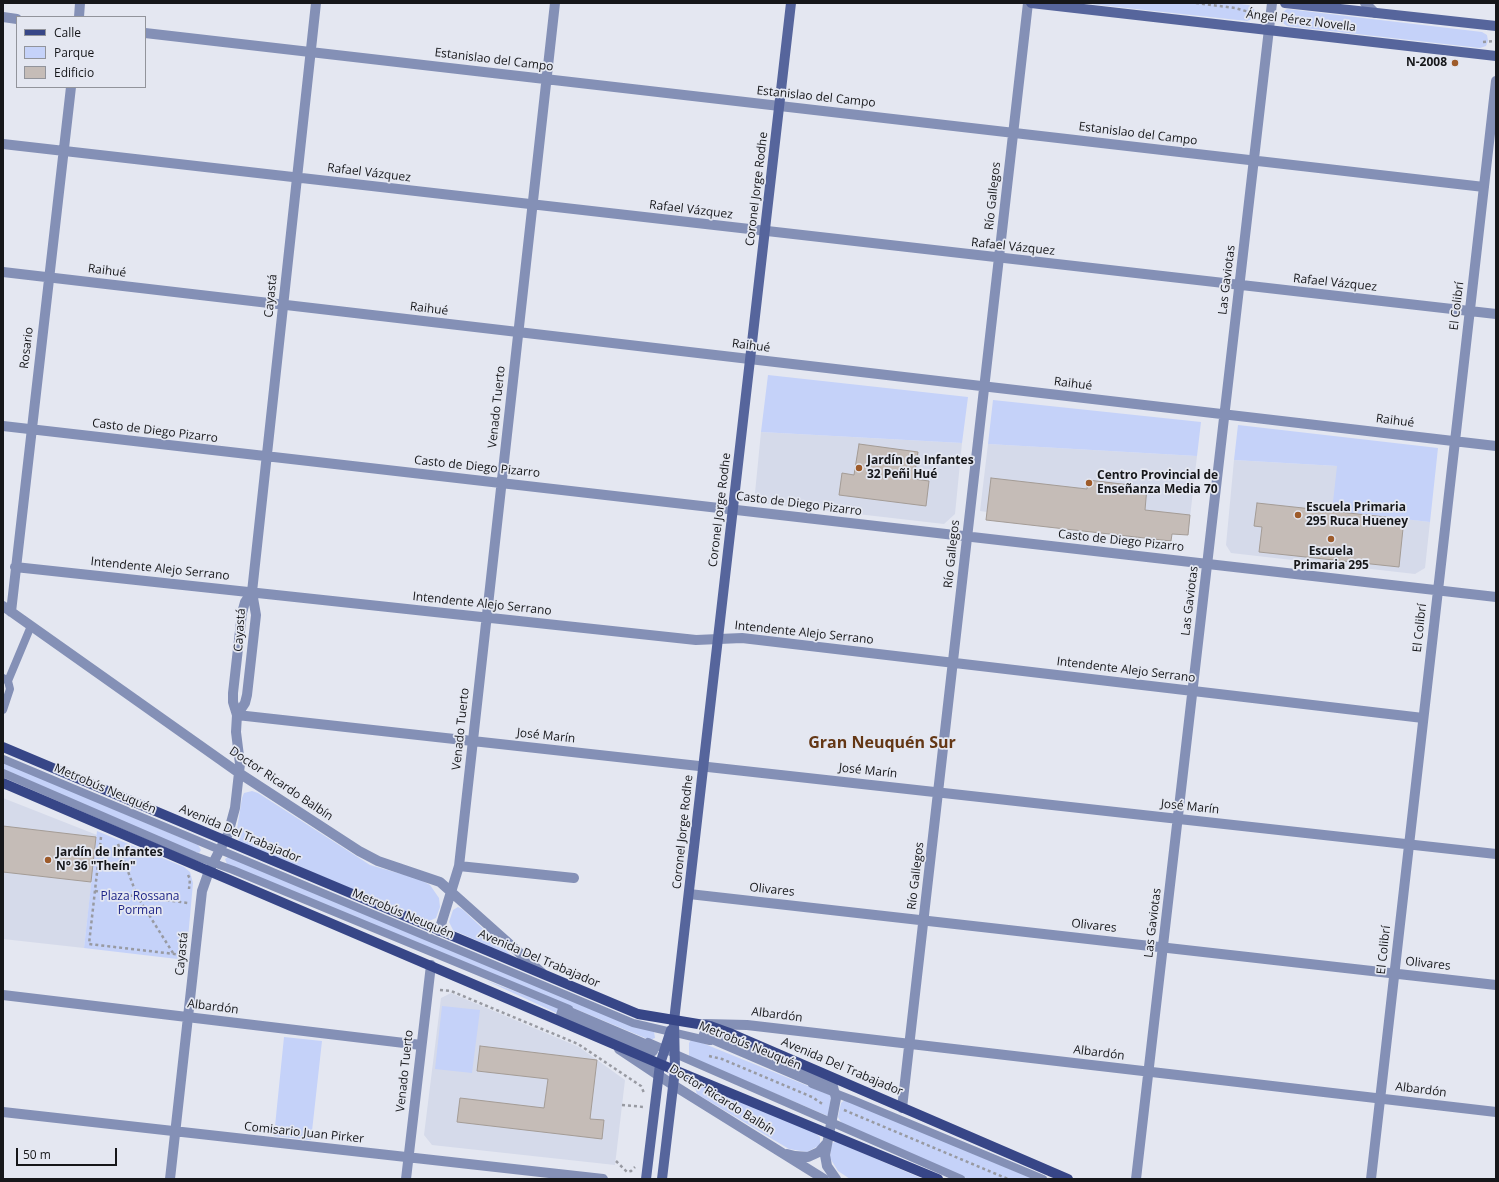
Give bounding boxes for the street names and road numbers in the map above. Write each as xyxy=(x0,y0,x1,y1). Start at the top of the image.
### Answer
street label: Ángel Pérez Novella xyxy=(1245,7,1357,35)
street label: Estanislao del Campo xyxy=(434,46,554,74)
street label: Estanislao del Campo xyxy=(756,84,876,110)
street label: Estanislao del Campo xyxy=(1078,120,1198,148)
street label: Coronel Jorge Rodhe xyxy=(743,131,771,247)
street label: Rafael Vázquez xyxy=(326,161,412,185)
street label: Río Gallegos xyxy=(982,161,1004,231)
street label: Rafael Vázquez xyxy=(648,198,734,222)
street label: Rafael Vázquez xyxy=(970,235,1056,259)
street label: Las Gaviotas xyxy=(1216,244,1238,316)
street label: Raihué xyxy=(87,262,127,280)
street label: Rafael Vázquez xyxy=(1292,271,1378,295)
street label: Cayastá xyxy=(262,274,280,318)
street label: El Colibrí xyxy=(1447,281,1467,331)
street label: Raihué xyxy=(409,300,449,318)
street label: Rosario xyxy=(17,326,37,370)
street label: Raihué xyxy=(731,337,771,355)
street label: Venado Tuerto xyxy=(486,365,508,449)
street label: Raihué xyxy=(1053,375,1093,393)
street label: Raihué xyxy=(1375,412,1415,430)
street label: Casto de Diego Pizarro xyxy=(91,416,219,446)
street label: Coronel Jorge Rodhe xyxy=(706,452,734,568)
street label: Casto de Diego Pizarro xyxy=(413,453,541,481)
street label: Casto de Diego Pizarro xyxy=(735,489,863,519)
street label: Río Gallegos xyxy=(941,519,963,589)
street label: Casto de Diego Pizarro xyxy=(1057,527,1185,555)
street label: Intendente Alejo Serrano xyxy=(90,555,230,583)
street label: Las Gaviotas xyxy=(1179,565,1201,637)
street label: Intendente Alejo Serrano xyxy=(412,590,552,618)
street label: El Colibrí xyxy=(1410,603,1430,653)
street label: Cayastá xyxy=(231,608,249,652)
street label: Intendente Alejo Serrano xyxy=(734,619,874,647)
street label: Intendente Alejo Serrano xyxy=(1056,654,1196,686)
street label: Venado Tuerto xyxy=(450,687,472,771)
street label: José Marín xyxy=(516,726,576,746)
street label: Doctor Ricardo Balbín xyxy=(226,744,336,824)
street label: Metrobús Neuquén xyxy=(52,761,158,817)
street label: José Marín xyxy=(838,761,898,781)
street label: Coronel Jorge Rodhe xyxy=(670,774,696,890)
street label: José Marín xyxy=(1160,797,1220,817)
street label: Avenida Del Trabajador xyxy=(177,802,303,866)
street label: Río Gallegos xyxy=(905,841,927,911)
street label: Olivares xyxy=(749,880,795,900)
street label: Metrobús Neuquén xyxy=(350,886,456,942)
street label: Las Gaviotas xyxy=(1142,887,1164,959)
street label: Olivares xyxy=(1071,916,1117,936)
street label: El Colibrí xyxy=(1374,925,1394,975)
street label: Avenida Del Trabajador xyxy=(476,927,602,991)
street label: Cayastá xyxy=(173,932,191,976)
street label: Olivares xyxy=(1405,954,1451,974)
street label: Albardón xyxy=(187,997,239,1017)
street label: Albardón xyxy=(751,1005,803,1025)
street label: Metrobús Neuquén xyxy=(697,1019,803,1073)
street label: Venado Tuerto xyxy=(394,1029,416,1113)
street label: Avenida Del Trabajador xyxy=(779,1035,905,1099)
street label: Albardón xyxy=(1073,1043,1125,1063)
street label: Doctor Ricardo Balbín xyxy=(667,1062,777,1138)
street label: Albardón xyxy=(1395,1080,1447,1100)
street label: Comisario Juan Pirker xyxy=(243,1120,365,1146)

